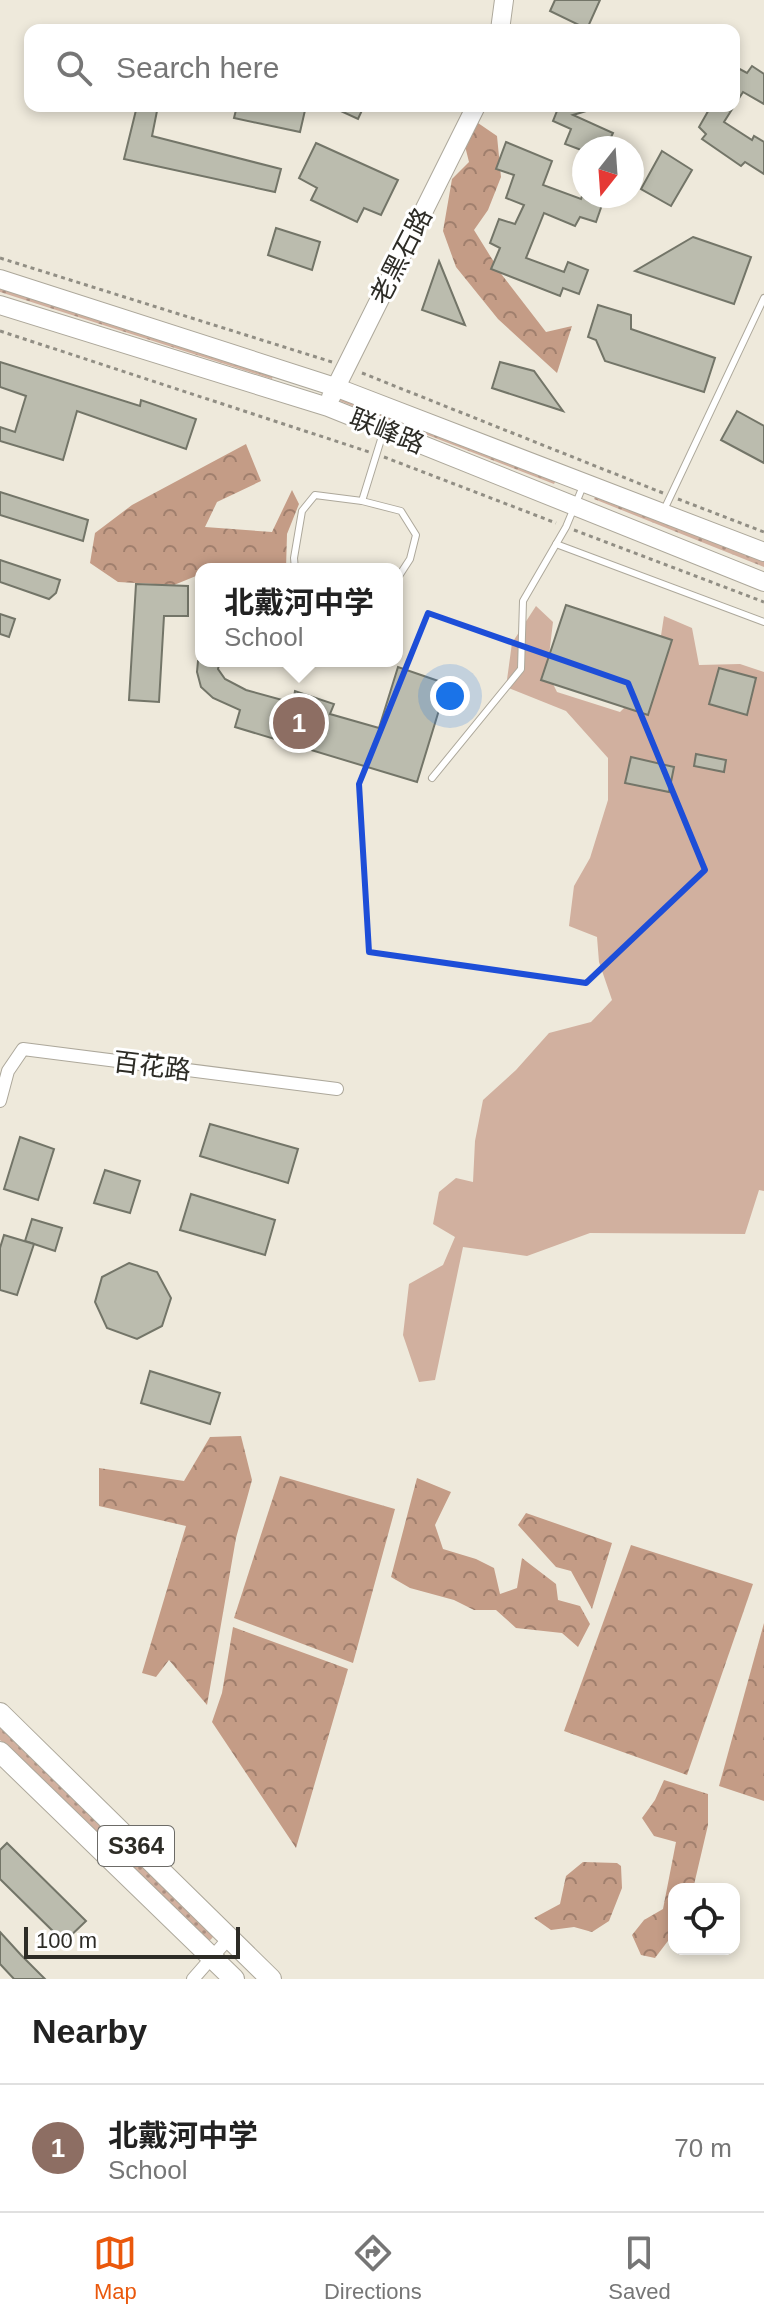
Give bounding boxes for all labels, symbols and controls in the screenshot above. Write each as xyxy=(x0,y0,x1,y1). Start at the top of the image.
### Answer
search box xyxy=(24,24,740,112)
icon: search xyxy=(52,46,96,90)
text: Search here xyxy=(116,51,279,84)
north arrow xyxy=(572,136,644,208)
street label: 老黑石路 xyxy=(364,203,438,309)
street label: 联峰路 xyxy=(345,402,429,460)
popup xyxy=(195,563,403,667)
text: 北戴河中学 xyxy=(224,586,374,619)
text: School xyxy=(224,622,304,652)
your location xyxy=(430,676,470,716)
pin: 1 xyxy=(273,693,325,753)
street label: 百花路 xyxy=(111,1046,193,1086)
road number: S364 xyxy=(98,1826,174,1866)
map controls xyxy=(668,1883,740,1955)
button: locate xyxy=(668,1883,740,1955)
scale bar xyxy=(24,1923,240,1959)
text: 100 m xyxy=(36,1928,97,1953)
text: Nearby xyxy=(32,2012,147,2050)
text: 北戴河中学 xyxy=(108,2119,258,2152)
text: 1 xyxy=(51,2133,65,2163)
text: 70 m xyxy=(674,2133,732,2163)
text: School xyxy=(108,2155,188,2185)
tab: Map xyxy=(93,2231,137,2305)
tab: Directions xyxy=(324,2231,422,2305)
tab: Saved xyxy=(608,2231,671,2305)

